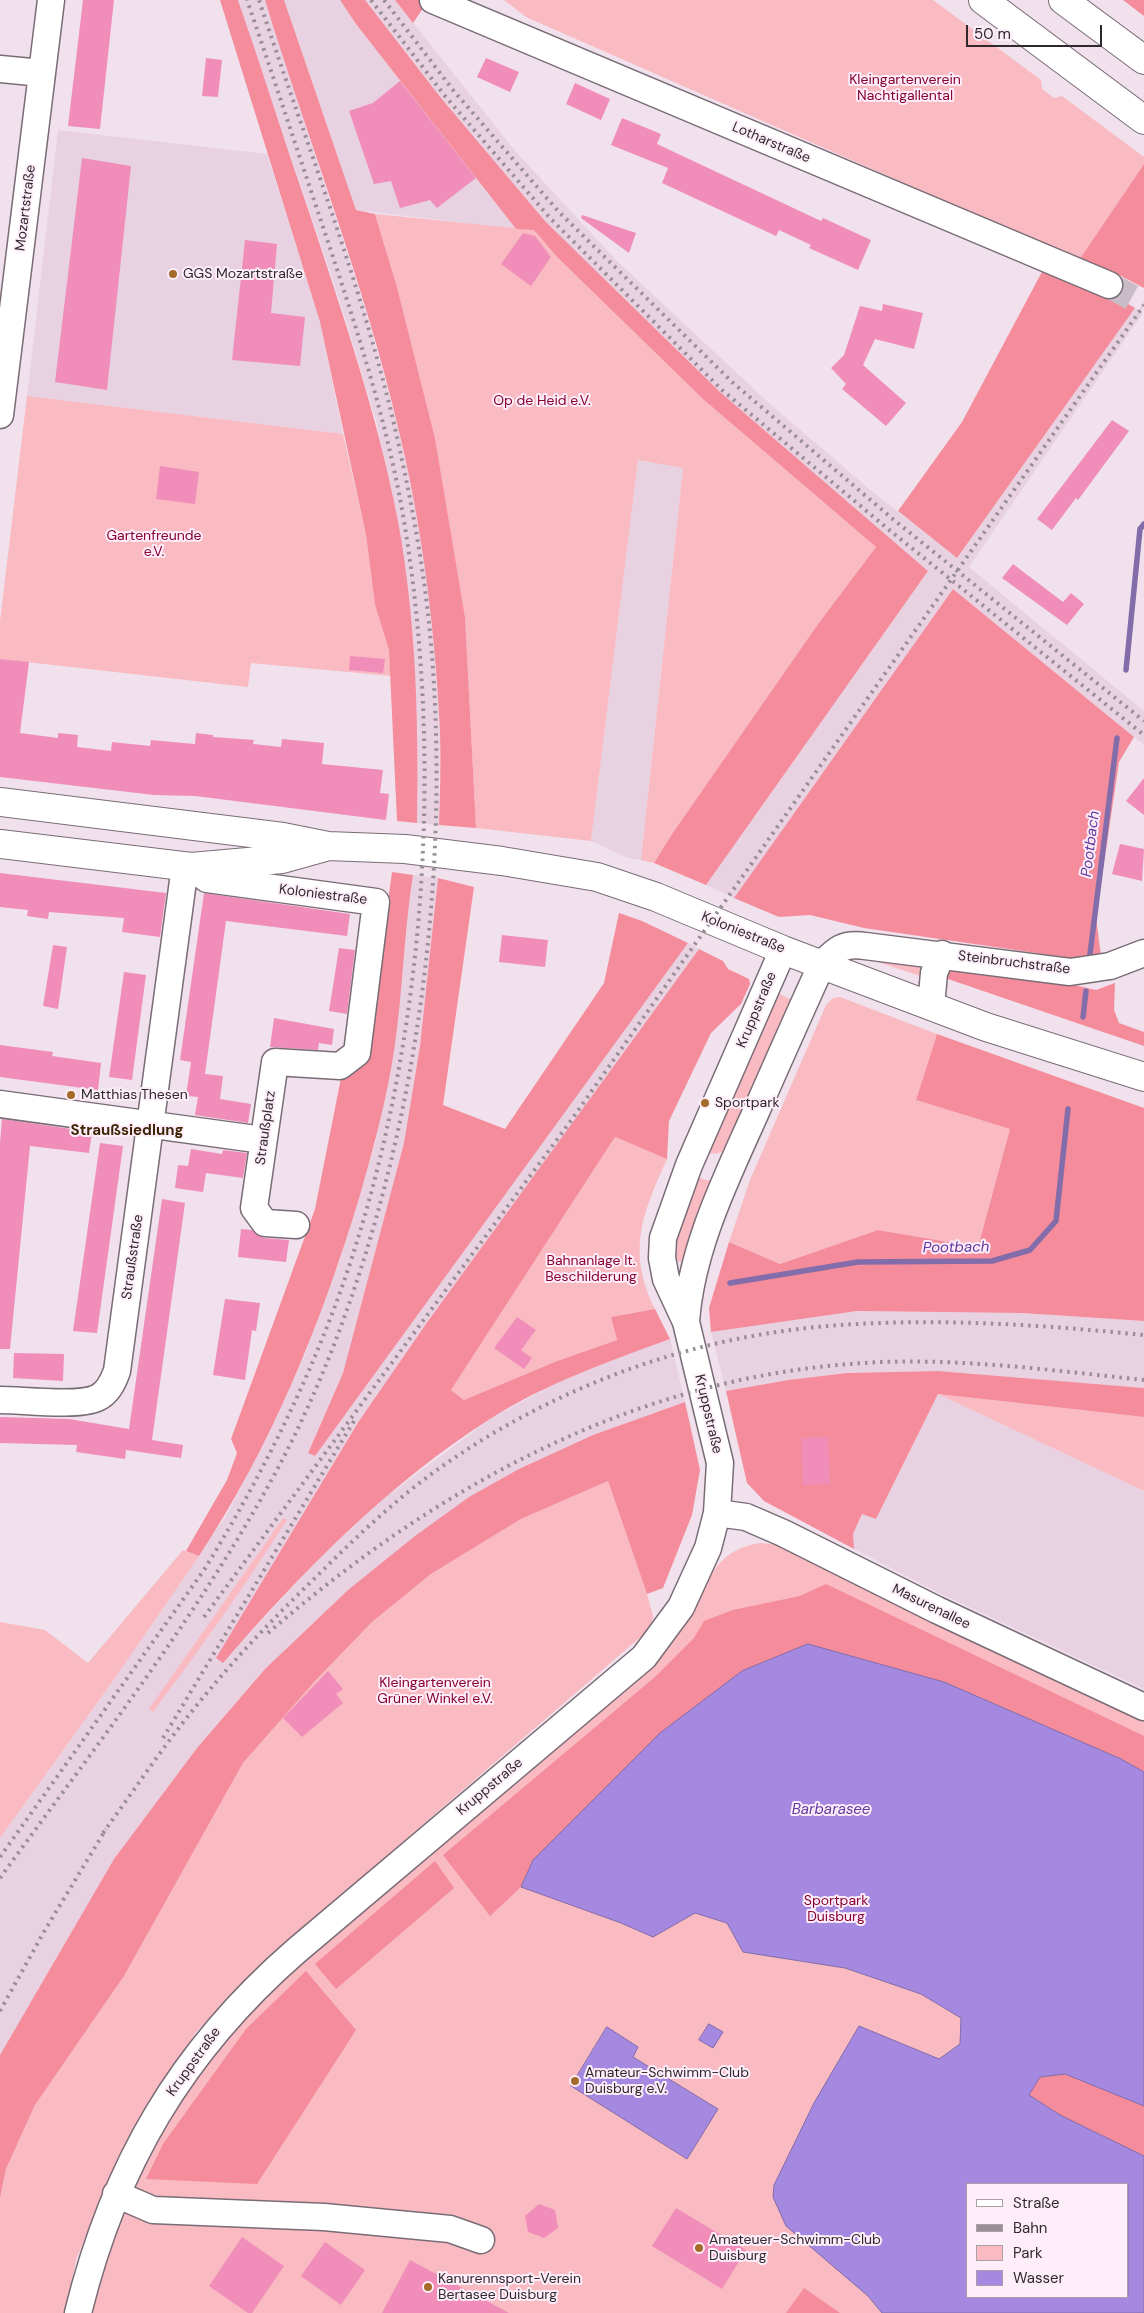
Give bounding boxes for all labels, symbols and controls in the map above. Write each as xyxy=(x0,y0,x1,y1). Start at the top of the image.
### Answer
scale bar xyxy=(969,15,1105,47)
text: 50 m xyxy=(974,24,1011,44)
park label: Kleingartenverein Nachtigallental xyxy=(849,72,961,104)
street label: Lotharstraße xyxy=(729,119,813,167)
street label: Mozartstraße xyxy=(12,164,40,252)
place label: GGS Mozartstraße xyxy=(183,266,303,282)
marker: GGS Mozartstraße xyxy=(167,268,179,280)
park label: Op de Heid e.V. xyxy=(493,393,591,409)
park label: Gartenfreunde e.V. xyxy=(106,528,202,560)
water label: Pootbach xyxy=(1078,810,1104,878)
street label: Koloniestraße xyxy=(278,881,368,909)
street label: Koloniestraße xyxy=(699,909,787,957)
street label: Steinbruchstraße xyxy=(957,948,1071,978)
street label: Kruppstraße xyxy=(733,969,781,1051)
place label: Matthias Thesen xyxy=(81,1087,188,1103)
marker: Matthias Thesen xyxy=(65,1089,77,1101)
street label: Straußplatz xyxy=(252,1090,280,1166)
place label: Sportpark xyxy=(715,1095,779,1111)
marker: Sportpark xyxy=(699,1097,711,1109)
district label: Straußsiedlung xyxy=(71,1122,183,1140)
street label: Straußstraße xyxy=(119,1213,147,1301)
water label: Pootbach xyxy=(922,1238,990,1258)
park label: Bahnanlage lt. Beschilderung xyxy=(545,1253,637,1285)
street label: Kruppstraße xyxy=(691,1373,725,1455)
street label: Masurenallee xyxy=(889,1581,973,1633)
park label: Kleingartenverein Grüner Winkel e.V. xyxy=(377,1675,493,1708)
street label: Kruppstraße xyxy=(454,1755,526,1819)
water label: Barbarasee xyxy=(792,1801,870,1819)
park label: Sportpark Duisburg xyxy=(804,1893,868,1925)
street label: Kruppstraße xyxy=(163,2024,225,2100)
place label: Amateur-Schwimm-Club Duisburg e.V. xyxy=(585,2065,749,2098)
marker: Amateur-Schwimm-Club Duisburg e.V. xyxy=(569,2075,581,2087)
legend xyxy=(966,2183,1129,2298)
text: Straße xyxy=(1013,2193,1060,2213)
text: Bahn xyxy=(1013,2218,1047,2238)
place label: Amateuer-Schwimm-Club Duisburg xyxy=(709,2232,881,2264)
marker: Amateuer-Schwimm-Club Duisburg xyxy=(693,2242,705,2254)
text: Park xyxy=(1013,2243,1043,2263)
text: Wasser xyxy=(1013,2268,1064,2288)
place label: Kanurennsport-Verein Bertasee Duisburg xyxy=(438,2271,581,2304)
marker: Kanurennsport-Verein Bertasee Duisburg xyxy=(422,2281,434,2293)

